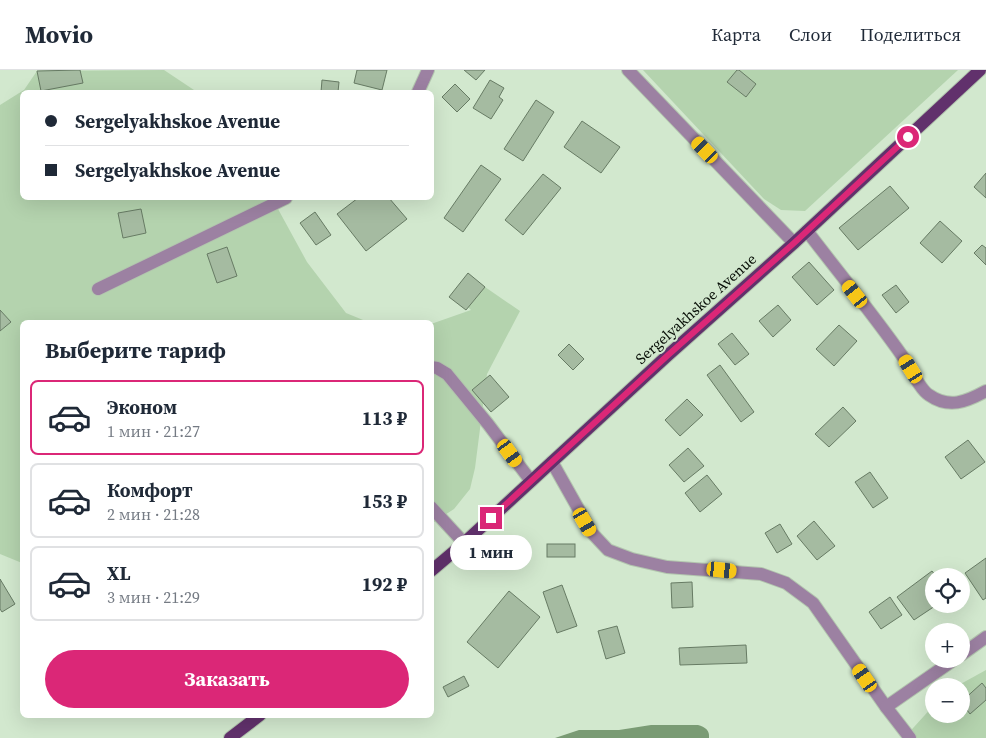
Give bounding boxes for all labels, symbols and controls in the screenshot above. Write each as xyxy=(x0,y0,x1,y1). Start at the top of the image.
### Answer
text: Movio xyxy=(25,18,93,51)
text: Карта xyxy=(711,22,761,47)
text: Слои xyxy=(789,22,832,47)
text: Поделиться xyxy=(860,22,961,47)
text: Sergelyakhskoe Avenue xyxy=(75,108,280,134)
route start xyxy=(897,126,919,148)
car xyxy=(689,134,720,166)
text: Sergelyakhskoe Avenue xyxy=(75,157,280,183)
street label: Sergelyakhskoe Avenue xyxy=(631,248,761,369)
car xyxy=(839,278,870,310)
text: Выберите тариф xyxy=(45,335,226,365)
car xyxy=(896,352,925,386)
text: Эконом xyxy=(107,394,177,420)
icon: car xyxy=(47,395,92,440)
text: 113 ₽ xyxy=(362,405,407,431)
text: 1 мин · 21:27 xyxy=(107,420,200,442)
car xyxy=(495,436,524,470)
text: Комфорт xyxy=(107,477,193,503)
icon: car xyxy=(47,478,92,523)
text: 153 ₽ xyxy=(362,488,407,514)
text: 2 мин · 21:28 xyxy=(107,503,200,525)
car xyxy=(571,505,598,539)
route end xyxy=(480,507,502,529)
callout: 1 мин xyxy=(450,536,532,570)
text: 1 мин xyxy=(469,541,513,563)
text: XL xyxy=(107,560,130,586)
icon: car xyxy=(47,561,92,606)
car xyxy=(706,561,737,579)
map controls xyxy=(925,568,970,723)
button: locate xyxy=(925,568,970,613)
text: 192 ₽ xyxy=(362,571,407,597)
text: 3 мин · 21:29 xyxy=(107,586,200,608)
button: + xyxy=(925,623,970,668)
button: Заказать xyxy=(45,650,409,708)
car xyxy=(850,661,879,695)
button: − xyxy=(925,678,970,723)

